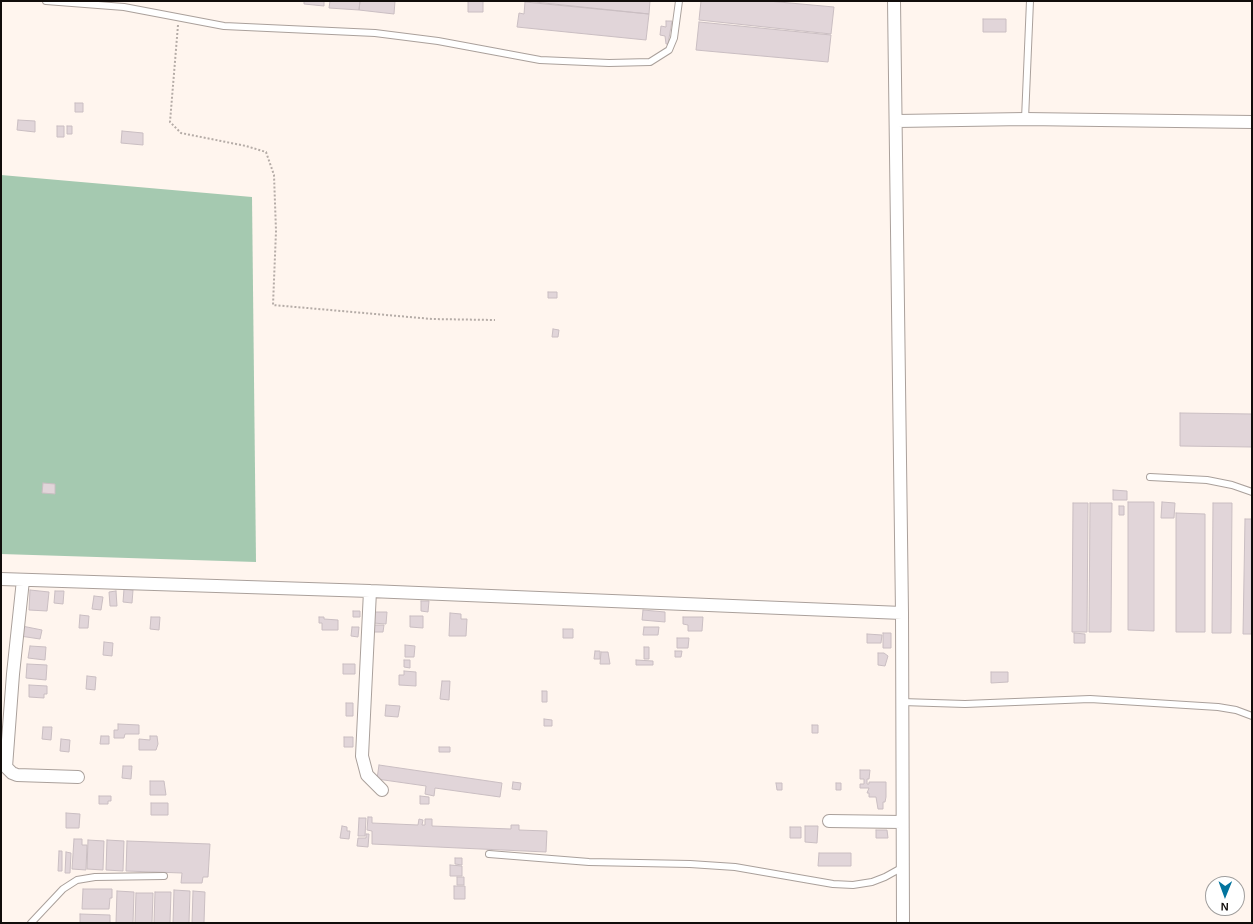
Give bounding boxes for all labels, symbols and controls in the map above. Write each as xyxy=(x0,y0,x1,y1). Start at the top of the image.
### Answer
north arrow xyxy=(1205,876,1245,916)
text: N xyxy=(1221,901,1229,913)

